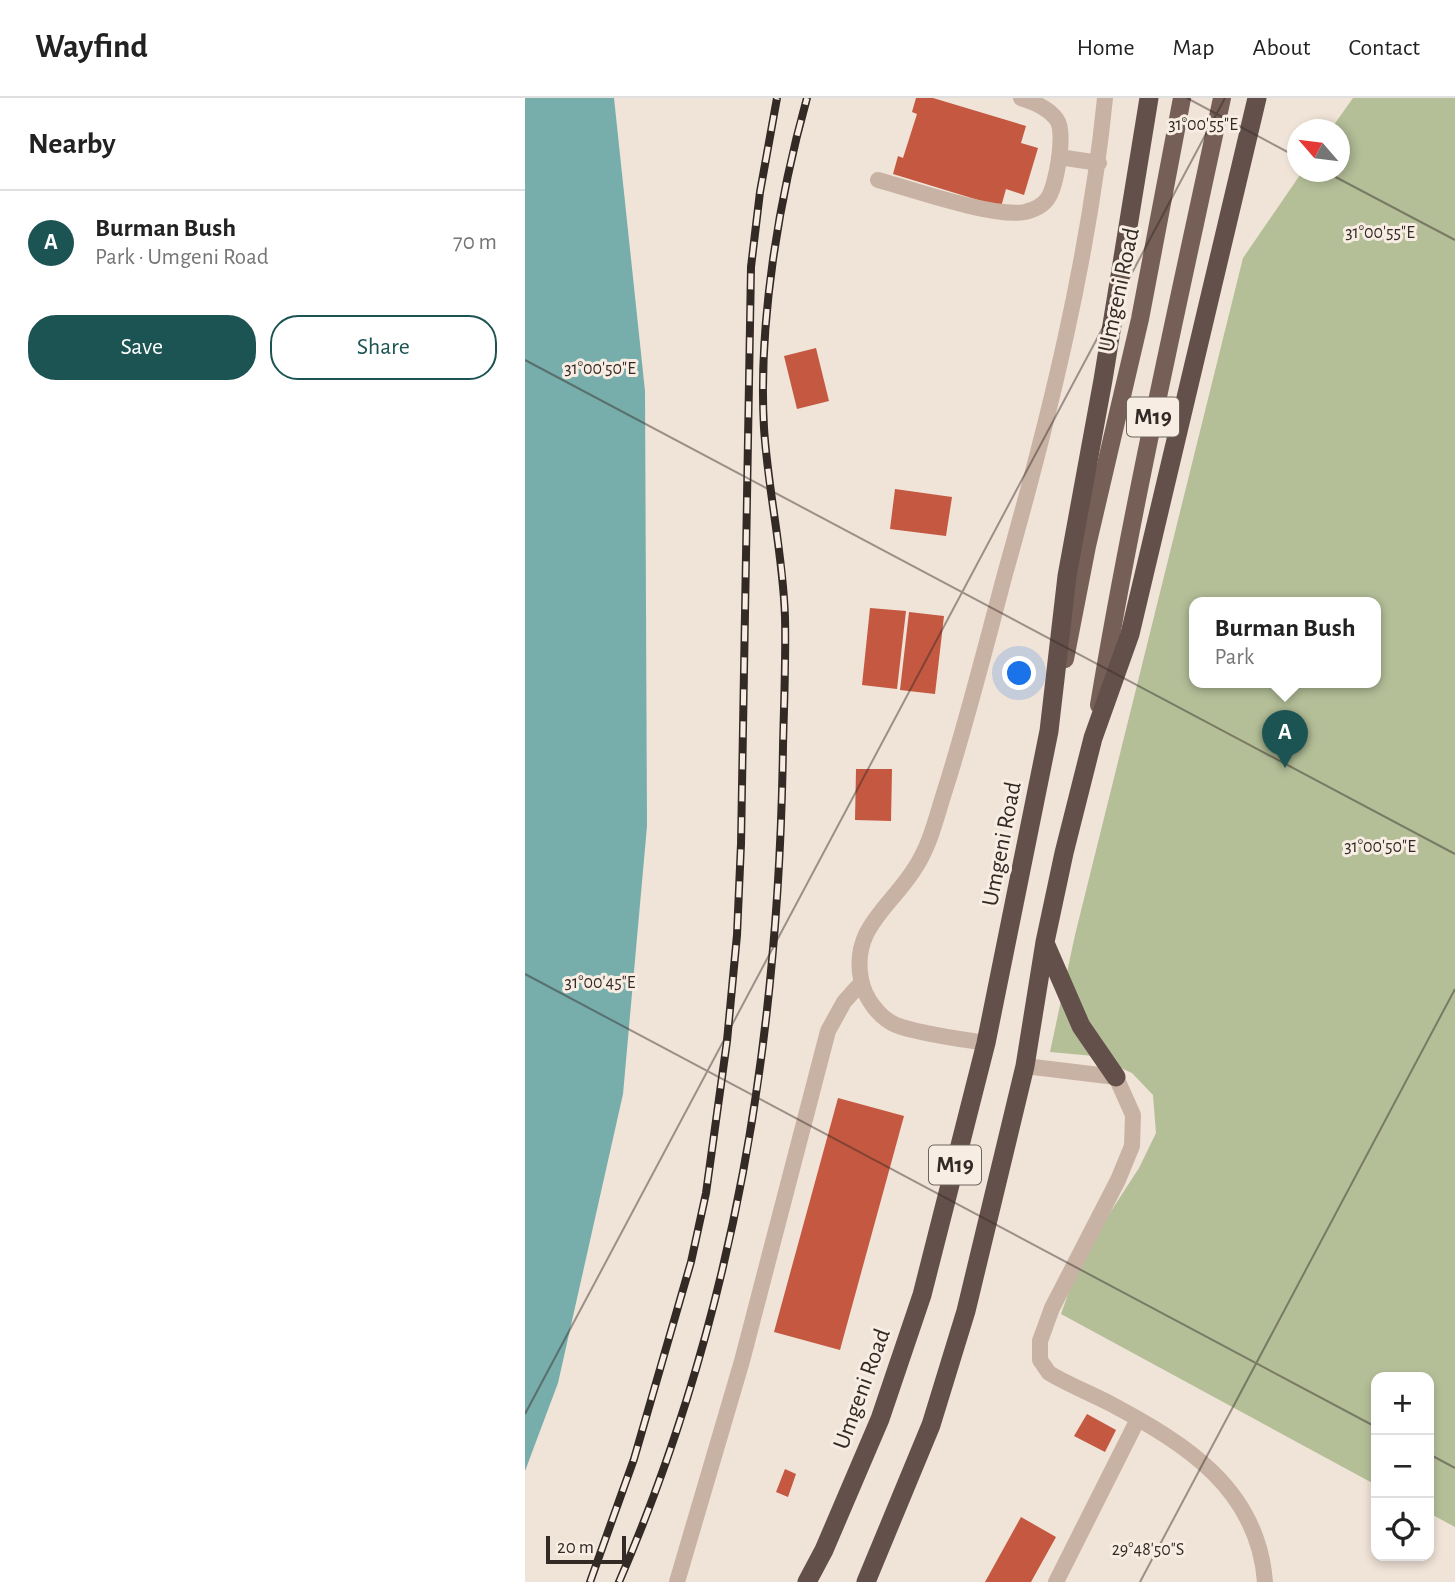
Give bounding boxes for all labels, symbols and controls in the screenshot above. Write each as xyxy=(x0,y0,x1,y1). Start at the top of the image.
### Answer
text: Wayfind xyxy=(35,31,148,64)
text: Home xyxy=(1077,36,1135,60)
text: Map xyxy=(1173,36,1215,60)
text: About xyxy=(1253,36,1310,60)
text: Contact xyxy=(1348,36,1420,60)
text: 31°00'55"E xyxy=(1168,116,1238,134)
north arrow xyxy=(1287,119,1350,182)
text: Nearby xyxy=(28,129,116,159)
text: Burman Bush xyxy=(95,215,236,241)
text: 31°00'55"E xyxy=(1345,224,1415,242)
street label: Umgeni Road xyxy=(1094,226,1144,354)
text: A xyxy=(44,231,58,254)
text: 70 m xyxy=(453,231,497,254)
text: Park · Umgeni Road xyxy=(95,246,269,269)
button: Save xyxy=(28,315,256,380)
button: Share xyxy=(270,315,497,380)
text: 31°00'50"E xyxy=(564,360,636,378)
road number: M19 xyxy=(1127,398,1179,436)
popup xyxy=(1189,597,1381,688)
text: Burman Bush xyxy=(1215,615,1356,641)
text: Park xyxy=(1215,646,1254,669)
your location xyxy=(1002,656,1036,690)
pin: A xyxy=(1262,710,1308,768)
street label: Umgeni Road xyxy=(978,780,1026,908)
text: 31°00'50"E xyxy=(1344,838,1416,856)
text: 31°00'45"E xyxy=(565,974,636,992)
road number: M19 xyxy=(929,1146,981,1184)
street label: Umgeni Road xyxy=(829,1326,895,1452)
map controls xyxy=(1371,1372,1434,1561)
button: + xyxy=(1371,1372,1434,1435)
button: − xyxy=(1371,1435,1434,1498)
button: locate xyxy=(1371,1498,1434,1561)
scale bar xyxy=(546,1533,627,1565)
text: 20 m xyxy=(557,1538,594,1557)
text: 29°48'50"S xyxy=(1112,1541,1184,1559)

